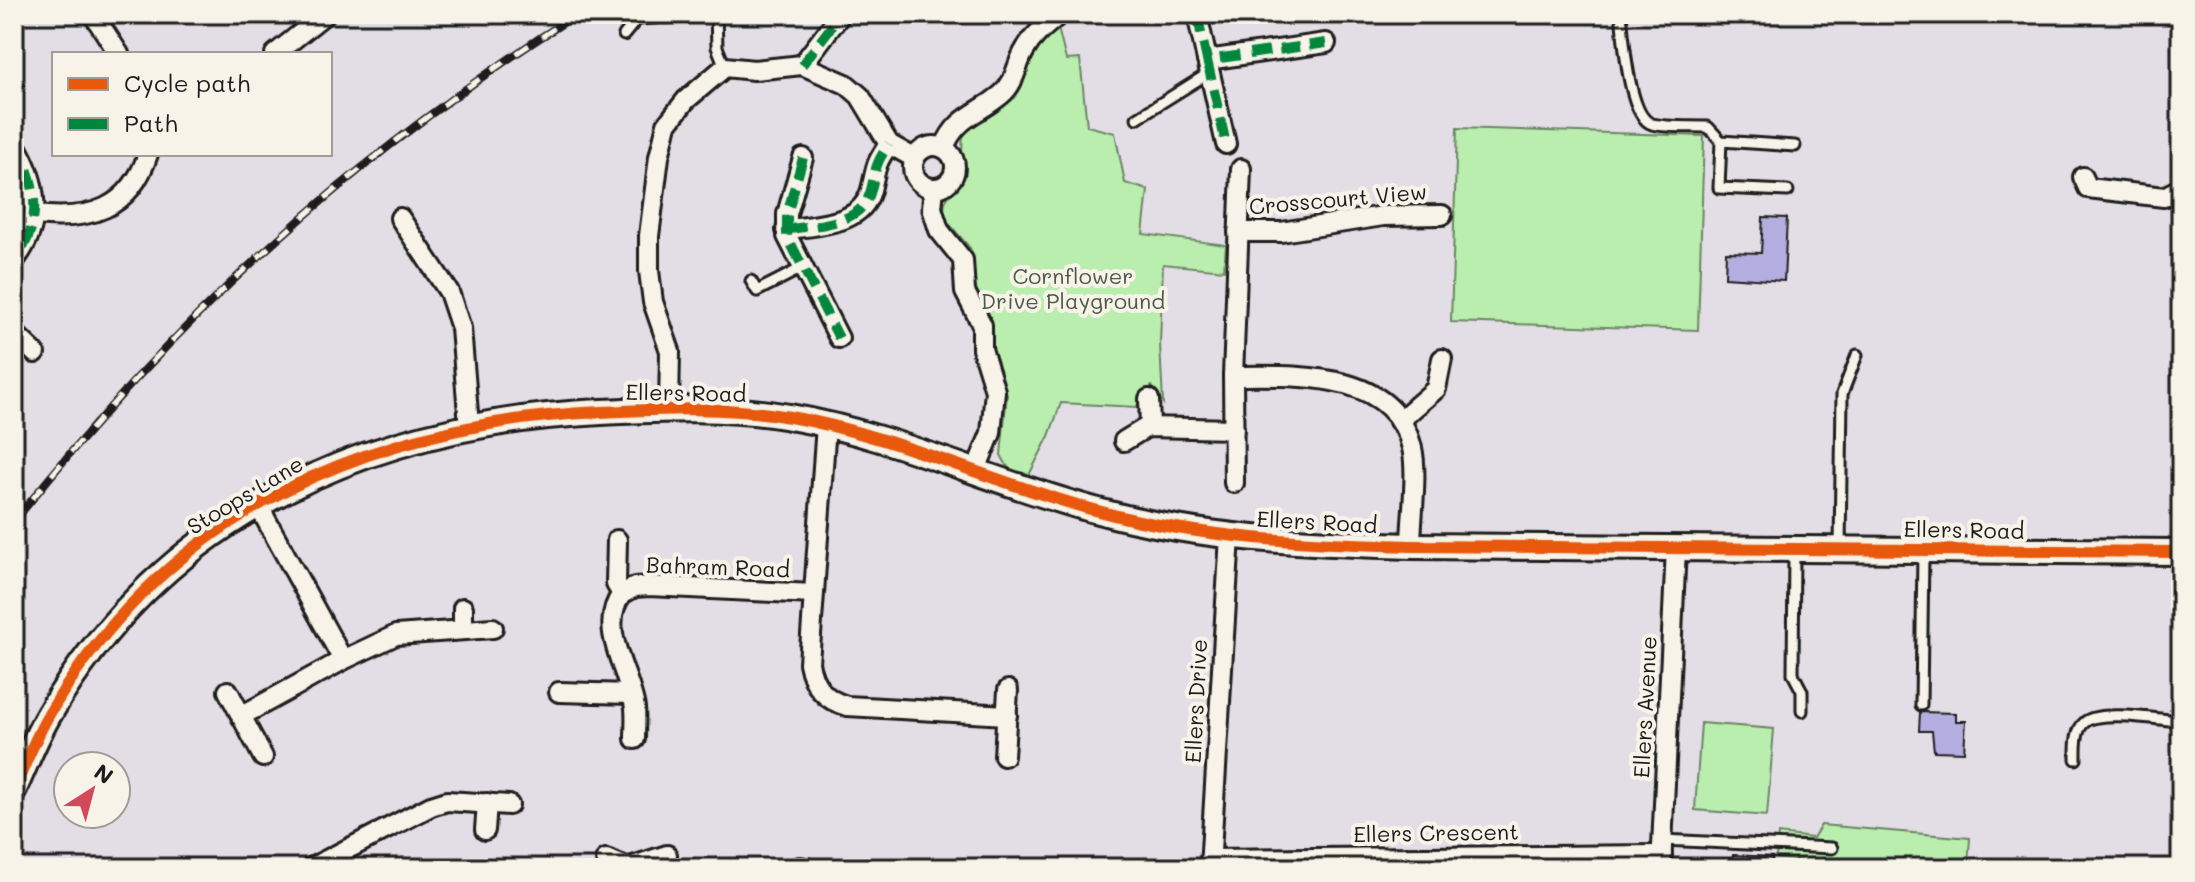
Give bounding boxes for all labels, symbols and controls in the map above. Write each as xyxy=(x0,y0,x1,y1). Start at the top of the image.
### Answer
legend xyxy=(52,52,332,156)
text: Cycle path xyxy=(124,67,250,98)
text: Path xyxy=(124,107,178,138)
street label: Crosscourt View xyxy=(1248,176,1428,221)
park label: Cornflower Drive Playground xyxy=(981,261,1165,315)
street label: Ellers Road xyxy=(625,377,747,408)
street label: Stoops Lane xyxy=(181,449,308,541)
street label: Ellers Road xyxy=(1256,504,1378,539)
street label: Ellers Road xyxy=(1903,514,2025,545)
street label: Bahram Road xyxy=(646,549,790,584)
street label: Ellers Avenue xyxy=(1626,635,1663,779)
street label: Ellers Drive xyxy=(1178,638,1213,764)
north arrow xyxy=(52,750,132,830)
text: N xyxy=(89,757,119,790)
street label: Ellers Crescent xyxy=(1353,817,1519,848)

